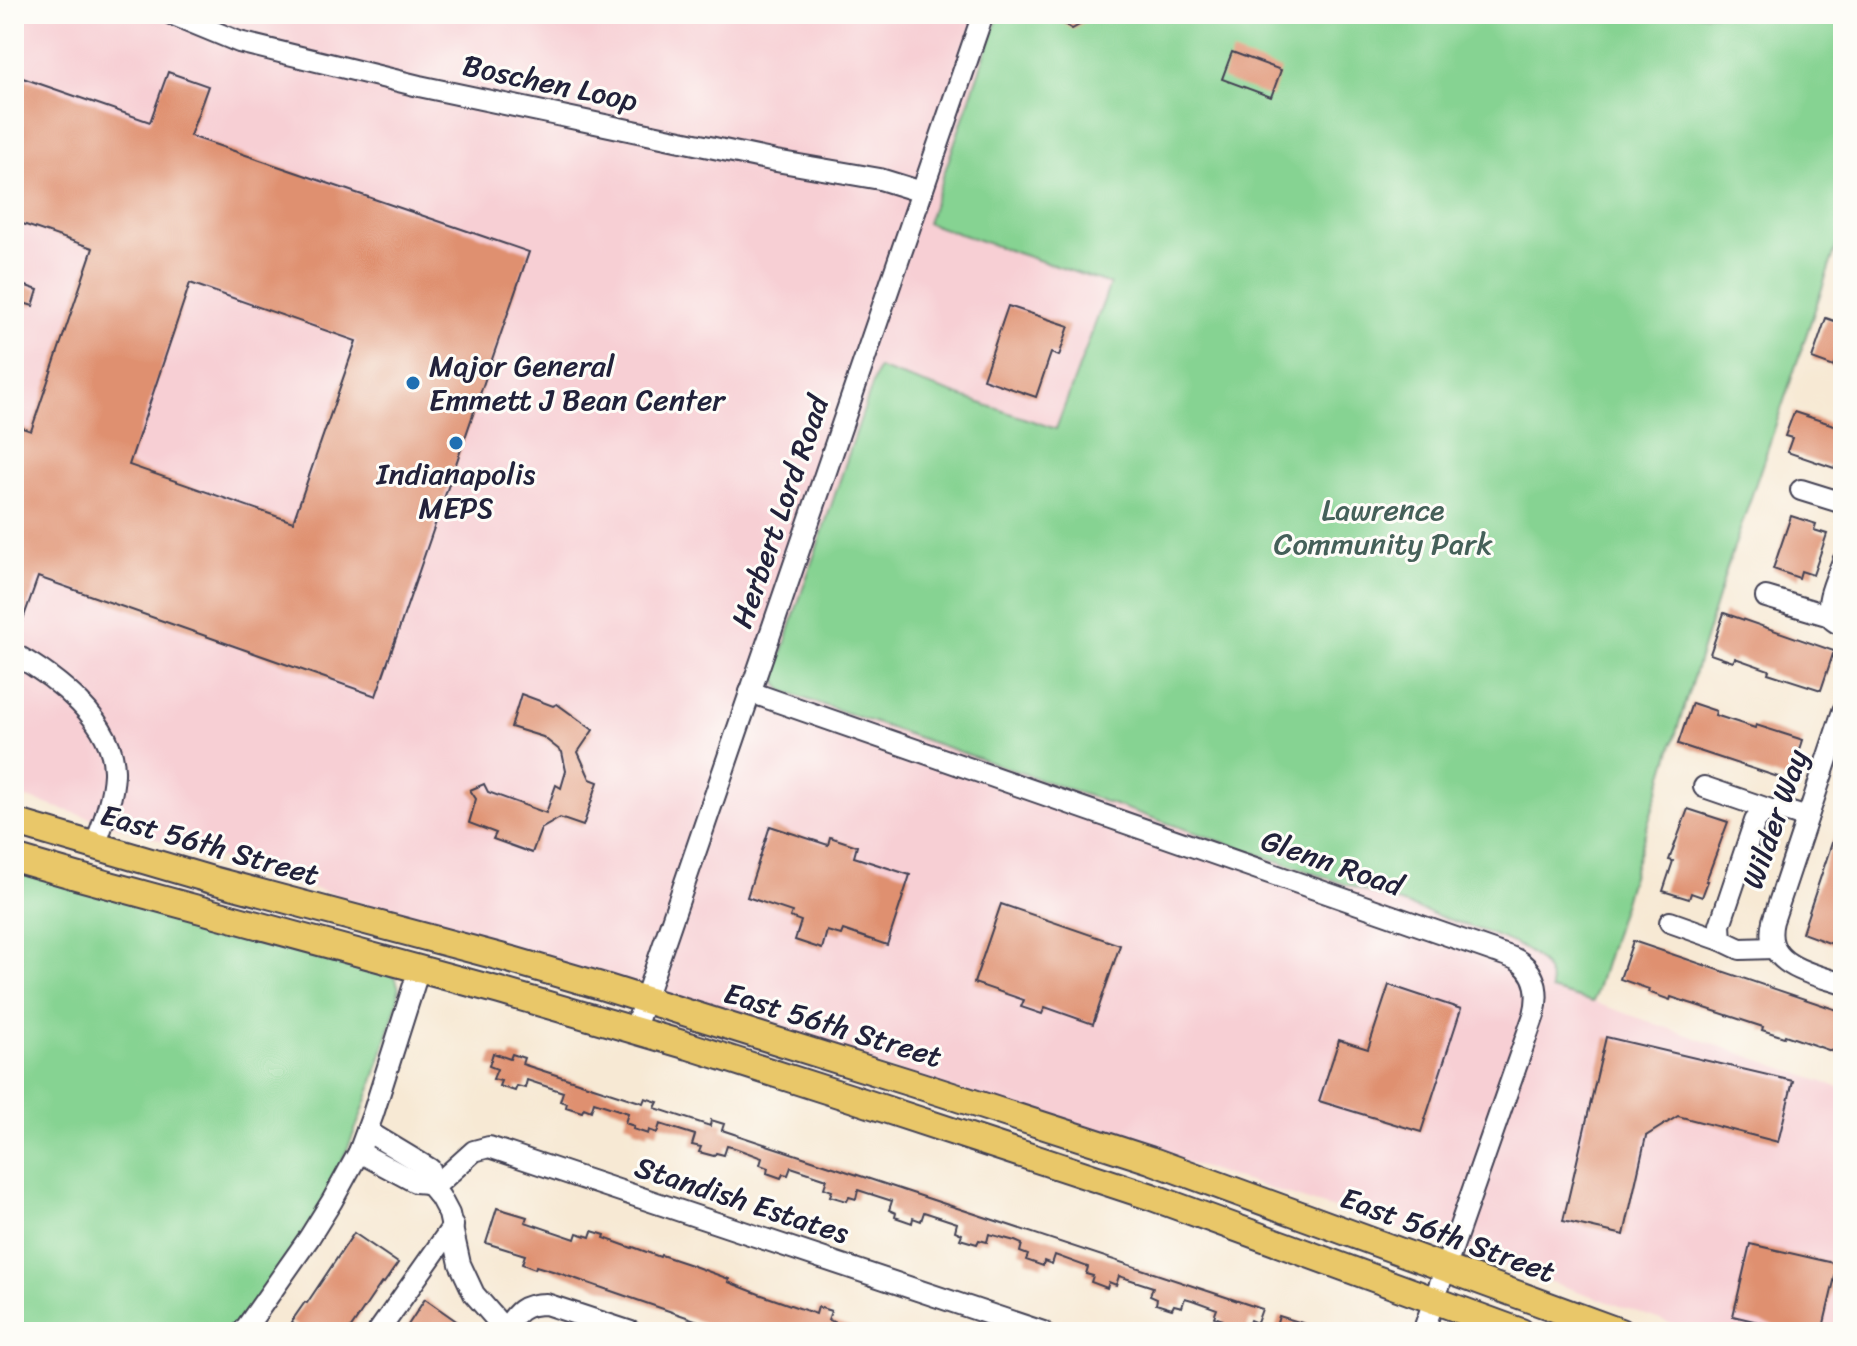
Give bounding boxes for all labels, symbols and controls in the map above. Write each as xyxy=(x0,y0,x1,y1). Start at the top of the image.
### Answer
street label: Boschen Loop xyxy=(457,38,643,128)
place label: Major General Emmett J Bean Center xyxy=(429,339,726,427)
marker: Major General Emmett J Bean Center xyxy=(404,374,422,392)
street label: Herbert Lord Road xyxy=(715,386,846,635)
marker: Indianapolis MEPS xyxy=(447,434,465,452)
place label: Indianapolis MEPS xyxy=(376,447,536,535)
park label: Lawrence Community Park xyxy=(1274,483,1493,571)
street label: Wilder Way xyxy=(1726,741,1824,896)
street label: East 56th Street xyxy=(94,788,326,902)
street label: Glenn Road xyxy=(1254,814,1412,913)
street label: East 56th Street xyxy=(717,966,949,1084)
street label: Standish Estates xyxy=(628,1140,857,1260)
street label: East 56th Street xyxy=(1333,1171,1563,1299)

